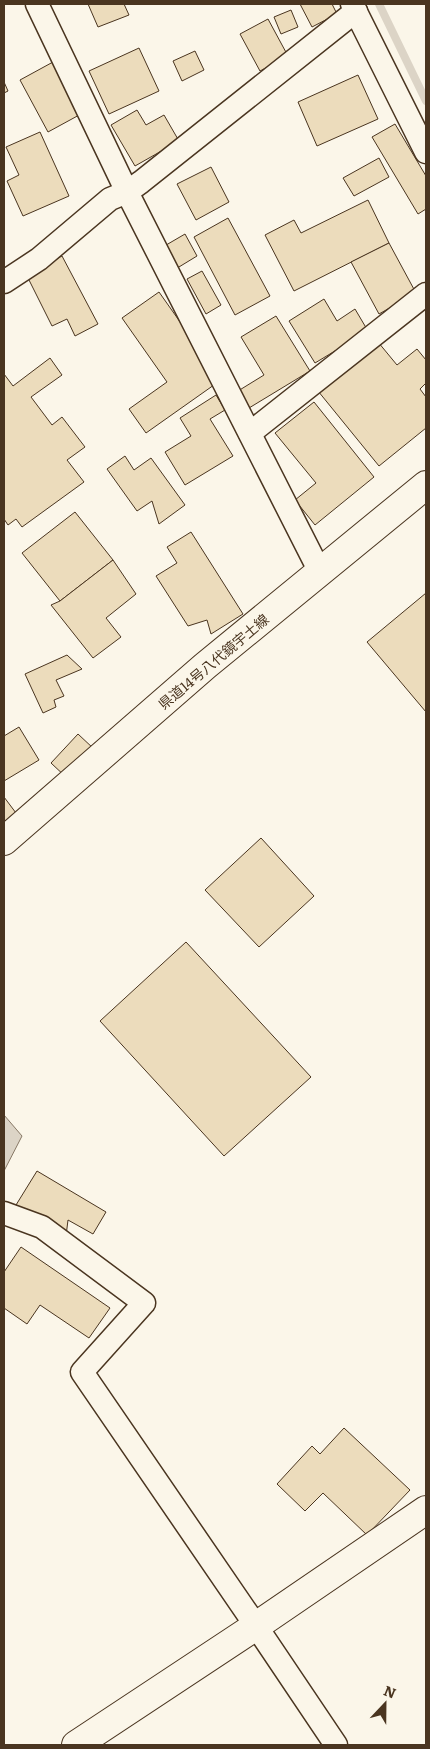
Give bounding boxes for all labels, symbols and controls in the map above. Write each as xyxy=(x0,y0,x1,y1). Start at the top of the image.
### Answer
street label: 県道14号八代鏡宇土線 xyxy=(153,609,273,713)
north arrow xyxy=(360,1679,410,1729)
text: N xyxy=(381,1680,400,1703)

